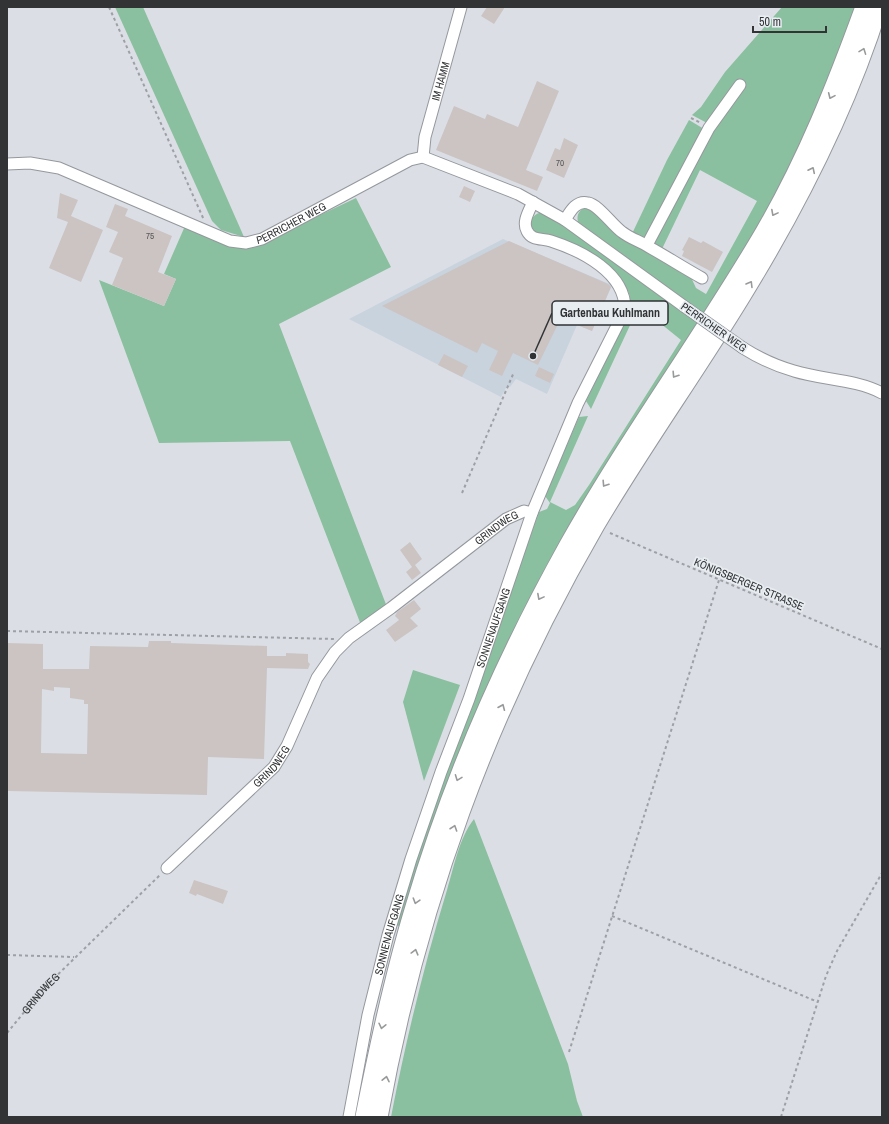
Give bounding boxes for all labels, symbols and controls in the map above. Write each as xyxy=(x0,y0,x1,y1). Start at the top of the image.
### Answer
scale bar xyxy=(753,8,826,34)
text: 50 m xyxy=(759,14,781,30)
one-way arrow xyxy=(859,47,867,54)
street label: IM HAMM xyxy=(428,60,453,102)
one-way arrow xyxy=(828,91,836,99)
house number: 70 xyxy=(556,157,564,169)
one-way arrow xyxy=(807,167,815,174)
street label: PERRICHER WEG xyxy=(255,199,328,247)
one-way arrow xyxy=(772,209,779,216)
house number: 75 xyxy=(146,230,154,242)
one-way arrow xyxy=(745,281,752,288)
street label: PERRICHER WEG xyxy=(678,299,750,355)
callout: Gartenbau Kuhlmann xyxy=(552,301,668,325)
text: Gartenbau Kuhlmann xyxy=(560,305,660,321)
one-way arrow xyxy=(672,371,680,378)
one-way arrow xyxy=(603,480,610,487)
street label: GRINDWEG xyxy=(472,507,520,548)
street label: KÖNIGSBERGER STRASSE xyxy=(692,555,806,613)
street label: SONNENAUFGANG xyxy=(473,586,513,670)
one-way arrow xyxy=(537,593,545,600)
one-way arrow xyxy=(497,704,505,712)
street label: GRINDWEG xyxy=(250,743,293,790)
one-way arrow xyxy=(454,774,462,781)
one-way arrow xyxy=(449,825,458,832)
street label: SONNENAUFGANG xyxy=(371,892,407,976)
one-way arrow xyxy=(412,897,420,904)
one-way arrow xyxy=(410,949,419,956)
street label: GRINDWEG xyxy=(19,970,63,1017)
one-way arrow xyxy=(379,1023,387,1030)
one-way arrow xyxy=(381,1076,389,1082)

